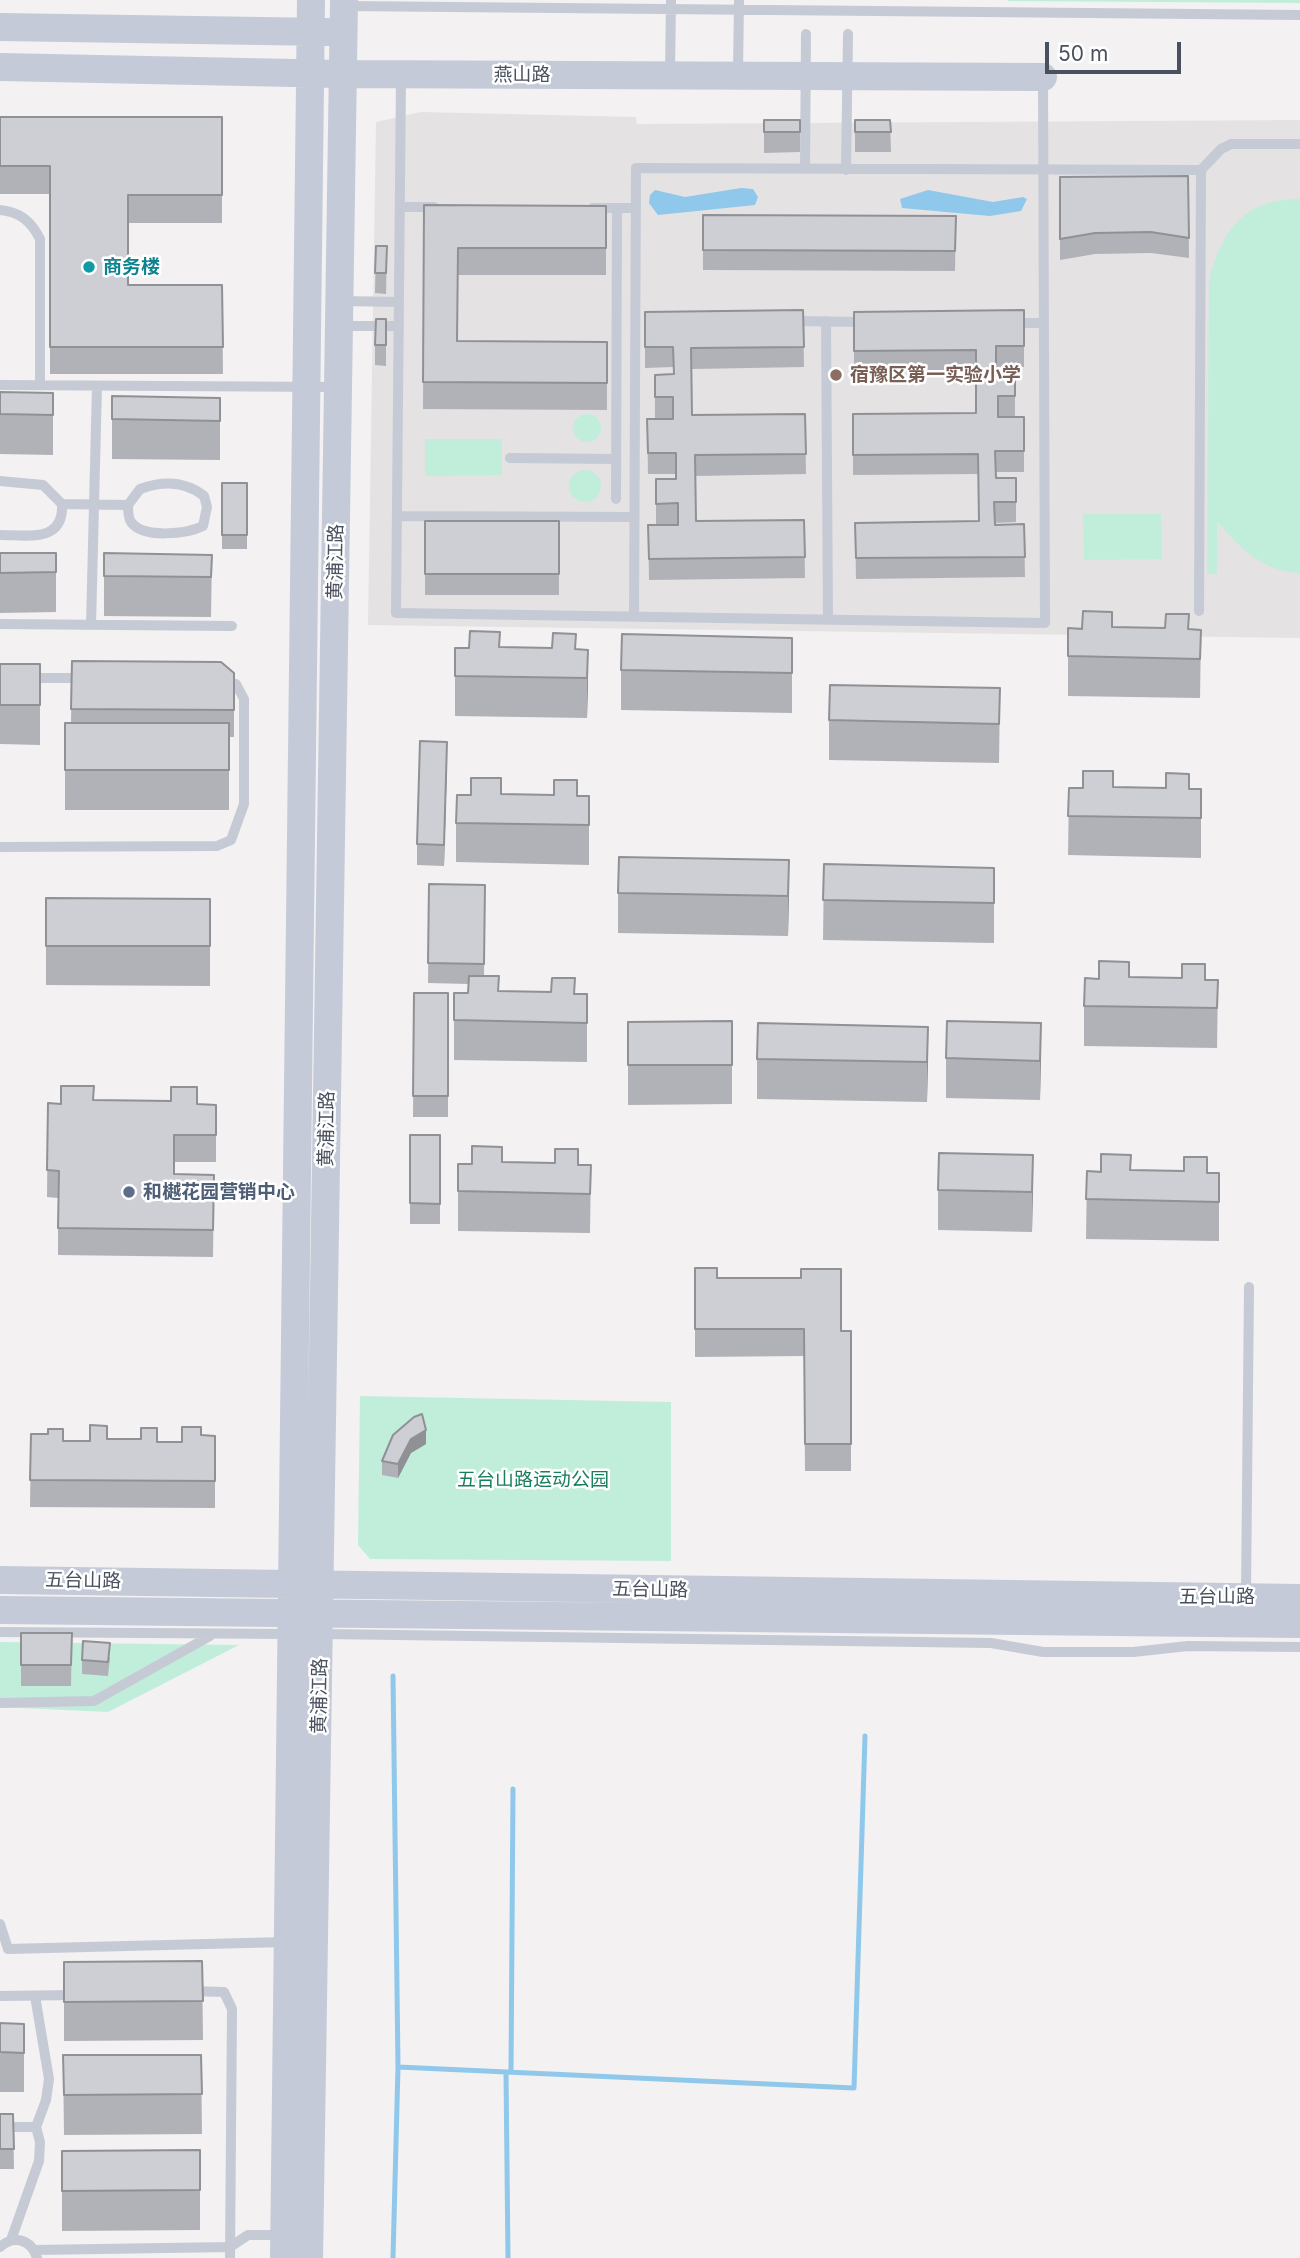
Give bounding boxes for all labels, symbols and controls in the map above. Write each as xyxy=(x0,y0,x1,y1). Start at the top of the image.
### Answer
scale bar xyxy=(1048,28,1184,72)
text: 50 m xyxy=(1058,41,1108,66)
street label: 燕山路 xyxy=(494,64,550,86)
place label: 商务楼 xyxy=(103,256,160,278)
marker: 商务楼 xyxy=(81,259,97,275)
place label: 宿豫区第一实验小学 xyxy=(850,364,1021,386)
marker: 宿豫区第一实验小学 xyxy=(828,367,844,383)
street label: 黄浦江路 xyxy=(324,524,348,600)
street label: 黄浦江路 xyxy=(315,1091,339,1167)
place label: 和樾花园营销中心 xyxy=(143,1181,295,1203)
marker: 和樾花园营销中心 xyxy=(121,1184,137,1200)
park label: 五台山路运动公园 xyxy=(457,1469,609,1491)
street label: 五台山路 xyxy=(45,1569,121,1593)
street label: 五台山路 xyxy=(612,1578,688,1602)
street label: 五台山路 xyxy=(1179,1586,1255,1608)
street label: 黄浦江路 xyxy=(308,1658,332,1734)

